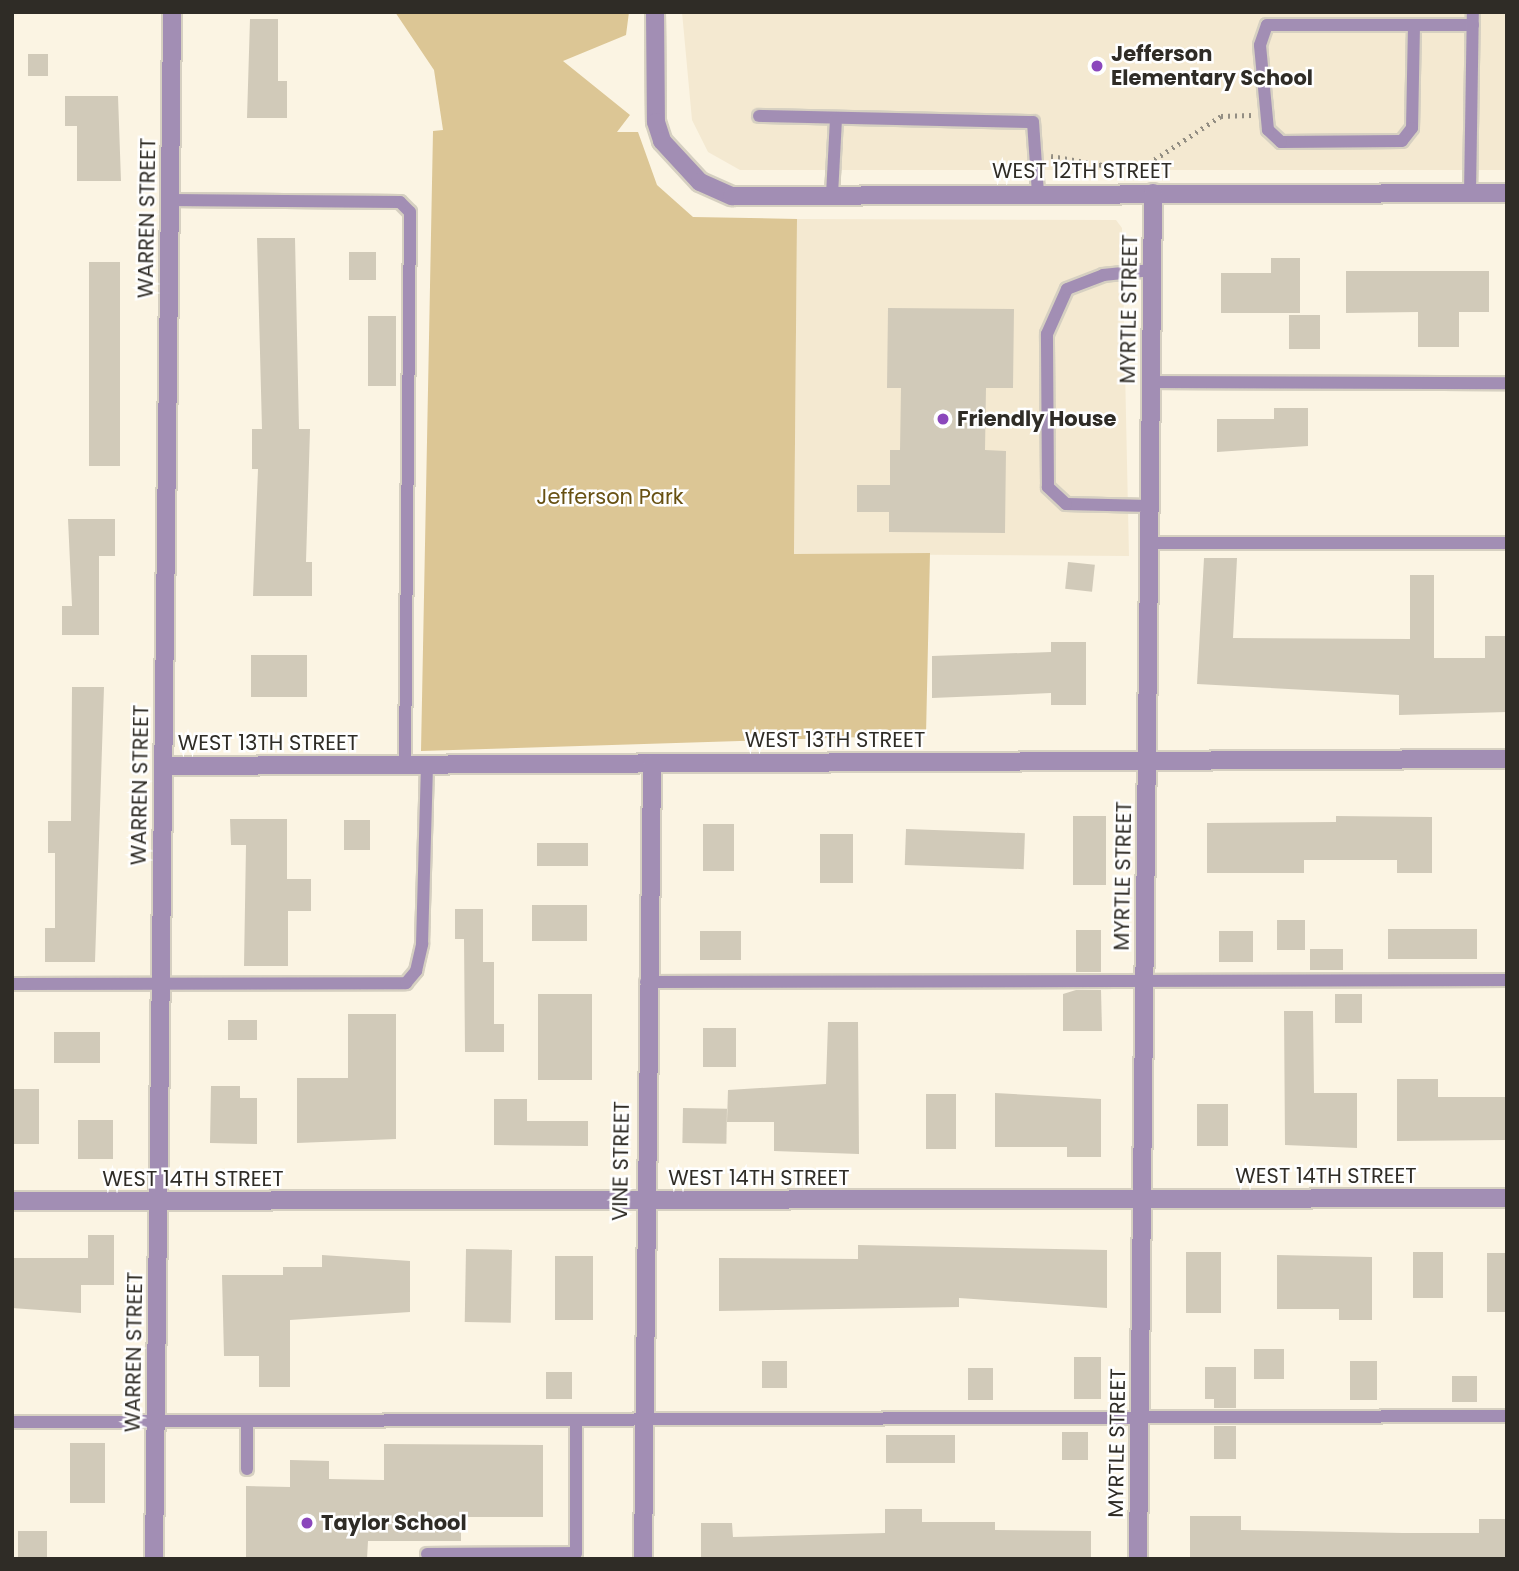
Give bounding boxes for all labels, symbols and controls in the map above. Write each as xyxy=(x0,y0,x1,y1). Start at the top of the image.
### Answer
place label: Jefferson Elementary School xyxy=(1111,41,1313,91)
marker: Jefferson Elementary School xyxy=(1089,58,1105,74)
street label: WARREN STREET xyxy=(133,137,161,299)
street label: WEST 12TH STREET xyxy=(992,158,1172,184)
street label: MYRTLE STREET xyxy=(1115,234,1143,384)
place label: Friendly House xyxy=(957,406,1116,432)
marker: Friendly House xyxy=(935,411,951,427)
park label: Jefferson Park xyxy=(536,484,684,510)
street label: WARREN STREET xyxy=(126,704,154,866)
street label: WEST 13TH STREET xyxy=(745,727,925,753)
street label: WEST 13TH STREET xyxy=(178,730,358,756)
street label: MYRTLE STREET xyxy=(1109,801,1137,951)
street label: VINE STREET xyxy=(607,1101,635,1221)
street label: WEST 14TH STREET xyxy=(1235,1163,1417,1189)
street label: WEST 14TH STREET xyxy=(668,1165,850,1191)
street label: WEST 14TH STREET xyxy=(102,1166,284,1192)
street label: WARREN STREET xyxy=(120,1271,148,1433)
street label: MYRTLE STREET xyxy=(1103,1368,1131,1518)
place label: Taylor School xyxy=(321,1510,467,1536)
marker: Taylor School xyxy=(299,1515,315,1531)

